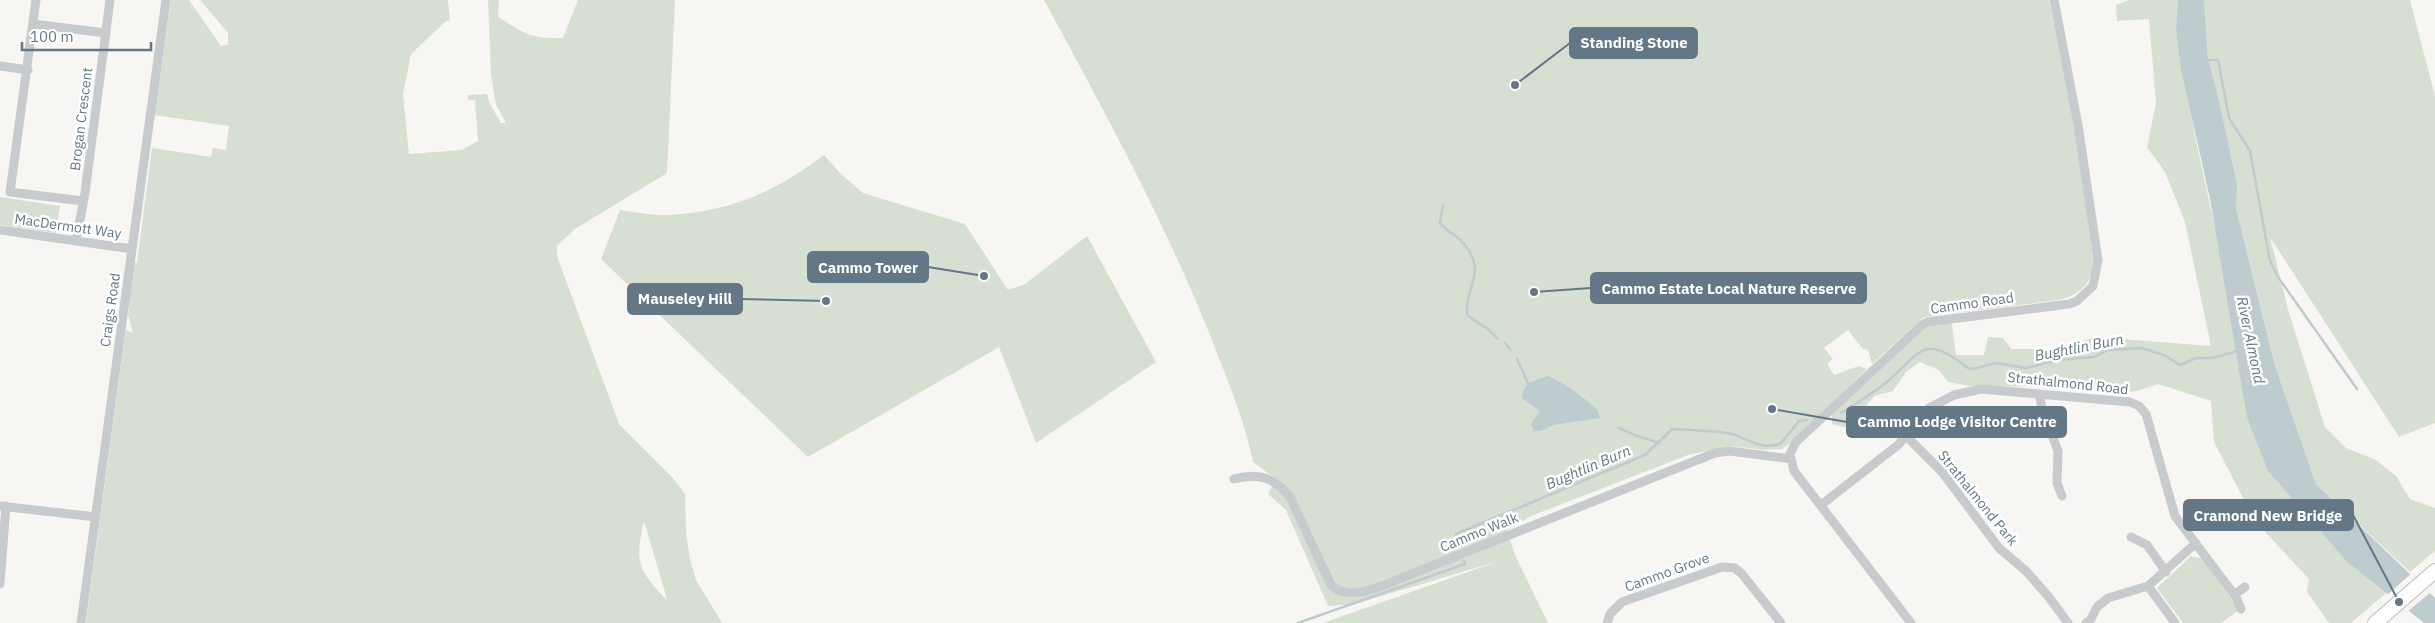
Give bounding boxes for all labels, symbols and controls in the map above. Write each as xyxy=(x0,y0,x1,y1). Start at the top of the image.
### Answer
scale bar xyxy=(22,20,151,52)
text: 100 m xyxy=(30,27,74,46)
callout: Standing Stone xyxy=(1570,28,1697,58)
text: Standing Stone xyxy=(1580,33,1688,52)
street label: Brogan Crescent xyxy=(66,66,96,172)
street label: MacDermott Way xyxy=(13,210,123,242)
callout: Cammo Tower xyxy=(808,252,928,282)
text: Cammo Tower xyxy=(818,258,918,277)
street label: Craigs Road xyxy=(96,272,124,348)
callout: Cammo Estate Local Nature Reserve xyxy=(1591,273,1866,303)
text: Cammo Estate Local Nature Reserve xyxy=(1602,279,1856,298)
callout: Mauseley Hill xyxy=(628,284,742,314)
street label: Cammo Road xyxy=(1929,288,2015,318)
text: Mauseley Hill xyxy=(638,289,733,308)
water label: River Almond xyxy=(2232,295,2270,386)
water label: Bughtlin Burn xyxy=(2033,329,2125,365)
street label: Strathalmond Road xyxy=(2007,368,2129,398)
callout: Cammo Lodge Visitor Centre xyxy=(1847,407,2066,437)
text: Cammo Lodge Visitor Centre xyxy=(1857,412,2057,431)
water label: Bughtlin Burn xyxy=(1543,441,1633,493)
street label: Strathalmond Park xyxy=(1934,447,2022,550)
callout: Cramond New Bridge xyxy=(2184,500,2353,530)
text: Cramond New Bridge xyxy=(2193,506,2343,525)
street label: Cammo Walk xyxy=(1437,508,1521,556)
street label: Cammo Grove xyxy=(1622,548,1712,596)

